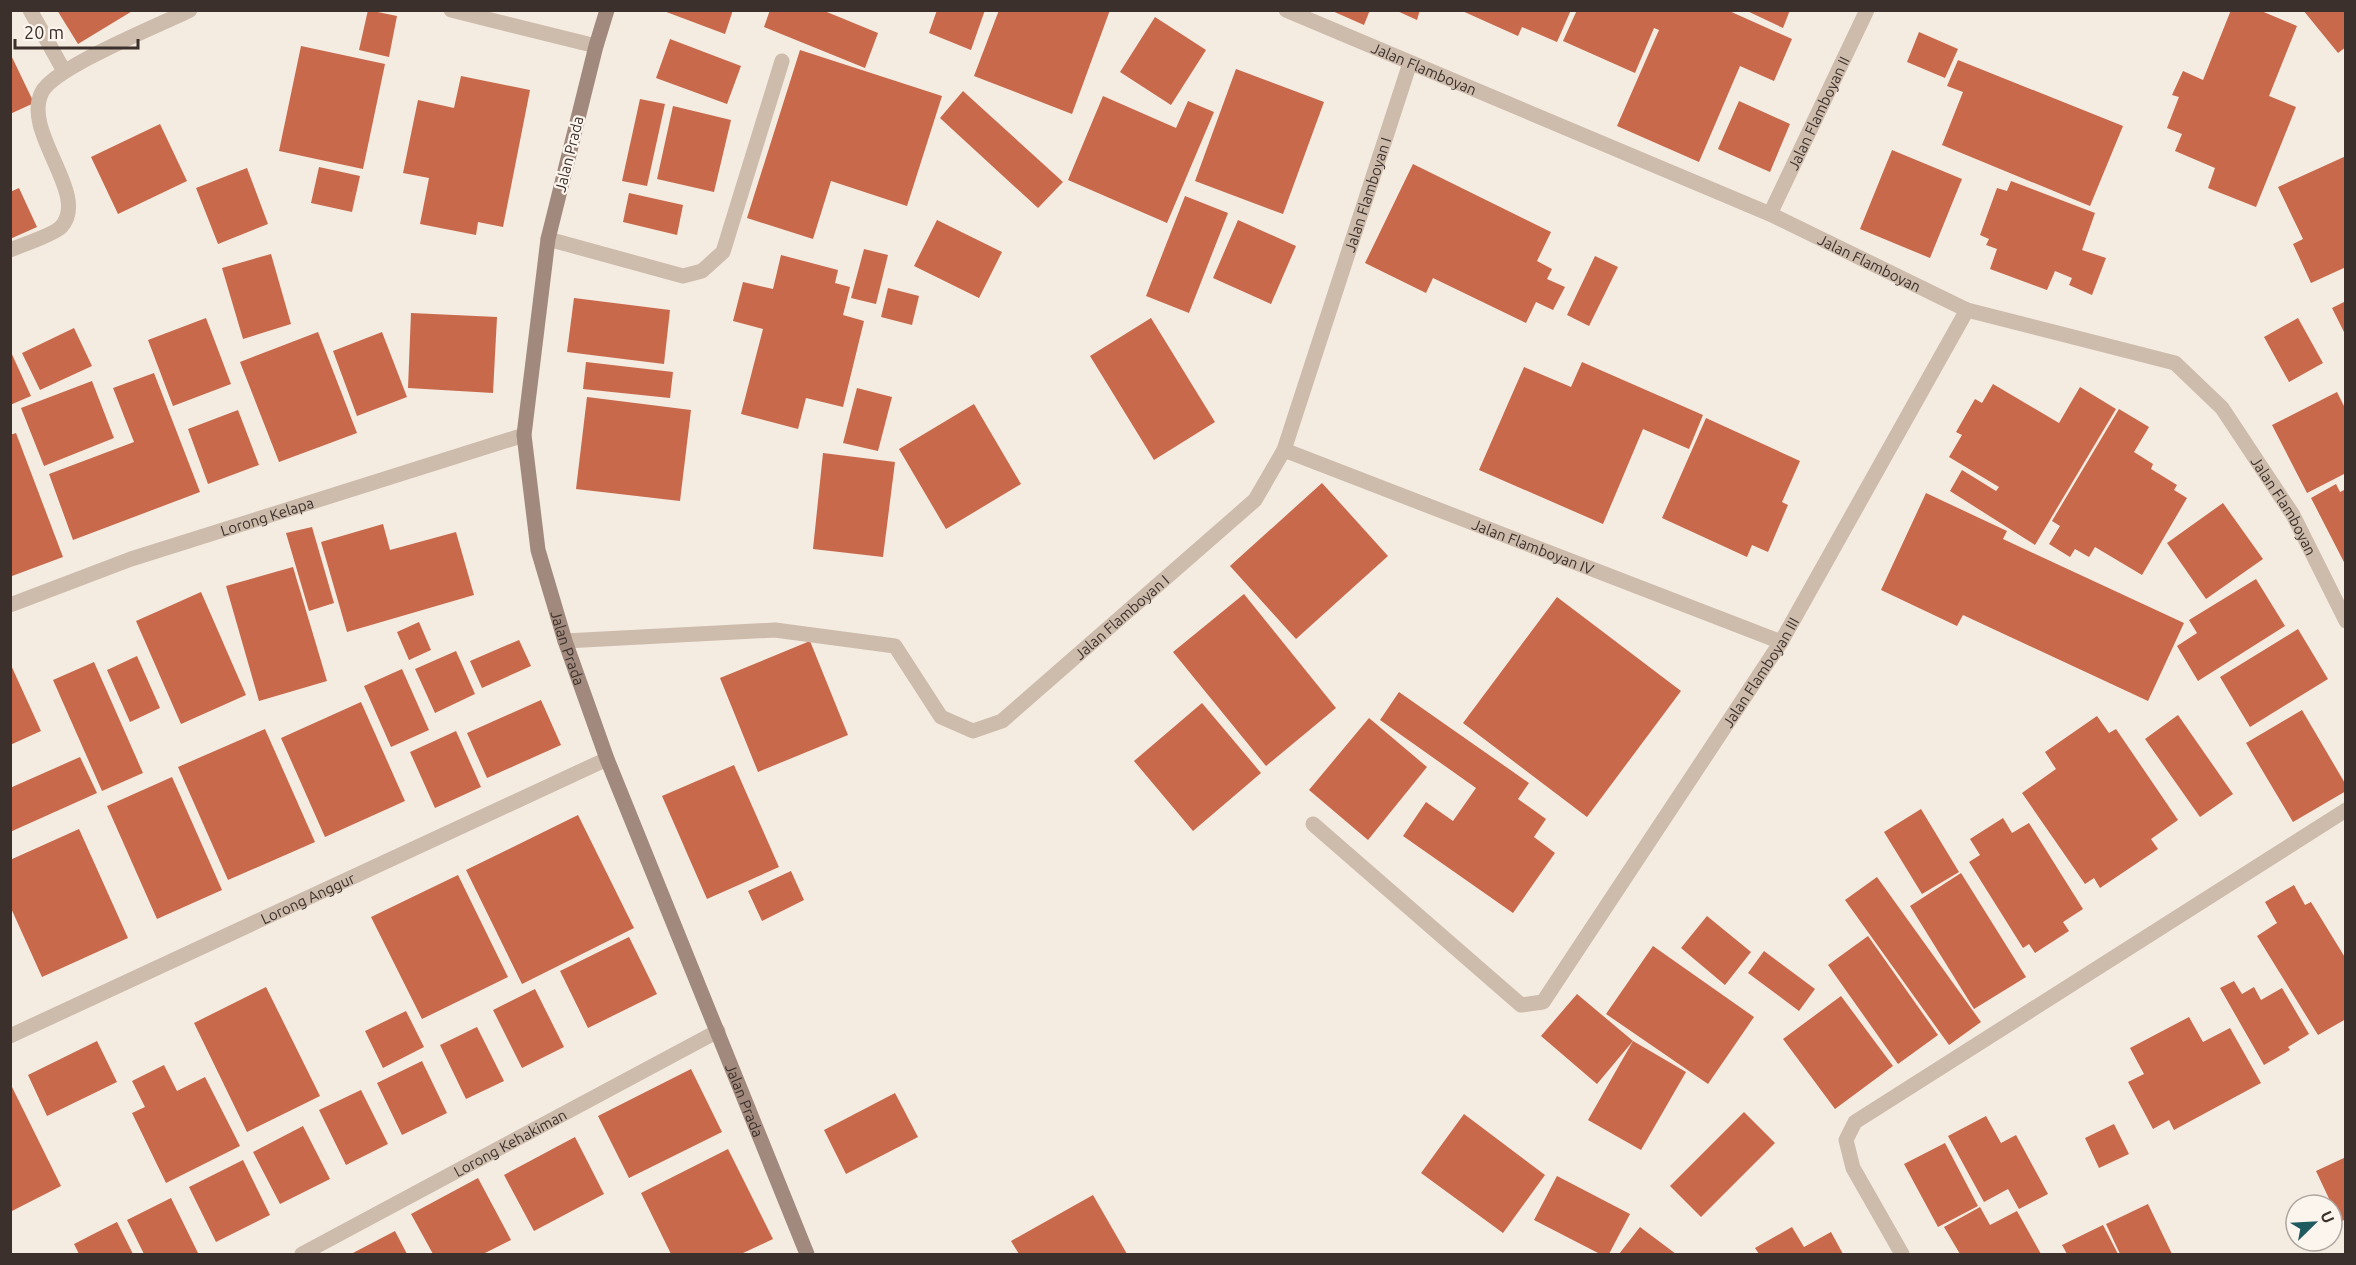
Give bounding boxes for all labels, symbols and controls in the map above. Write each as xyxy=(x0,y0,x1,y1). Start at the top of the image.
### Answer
scale bar xyxy=(15,12,138,50)
text: 20 m xyxy=(24,22,64,42)
street label: Jalan Flamboyan xyxy=(1369,39,1479,98)
street label: Jalan Flamboyan II xyxy=(1784,53,1852,172)
street label: Jalan Prada xyxy=(551,114,587,194)
street label: Jalan Flamboyan I xyxy=(1341,135,1394,254)
street label: Jalan Flamboyan xyxy=(1815,230,1924,295)
street label: Jalan Flamboyan xyxy=(2248,453,2320,558)
street label: Lorong Kelapa xyxy=(218,493,316,539)
street label: Jalan Flamboyan IV xyxy=(1470,515,1597,578)
street label: Jalan Flamboyan I xyxy=(1071,571,1172,663)
street label: Jalan Prada xyxy=(548,608,588,687)
street label: Jalan Flamboyan III xyxy=(1719,614,1802,730)
street label: Lorong Anggur xyxy=(258,869,357,927)
street label: Jalan Prada xyxy=(722,1061,767,1139)
street label: Lorong Kehakiman xyxy=(451,1105,569,1180)
north arrow xyxy=(2284,1193,2344,1253)
text: U xyxy=(2317,1208,2338,1226)

